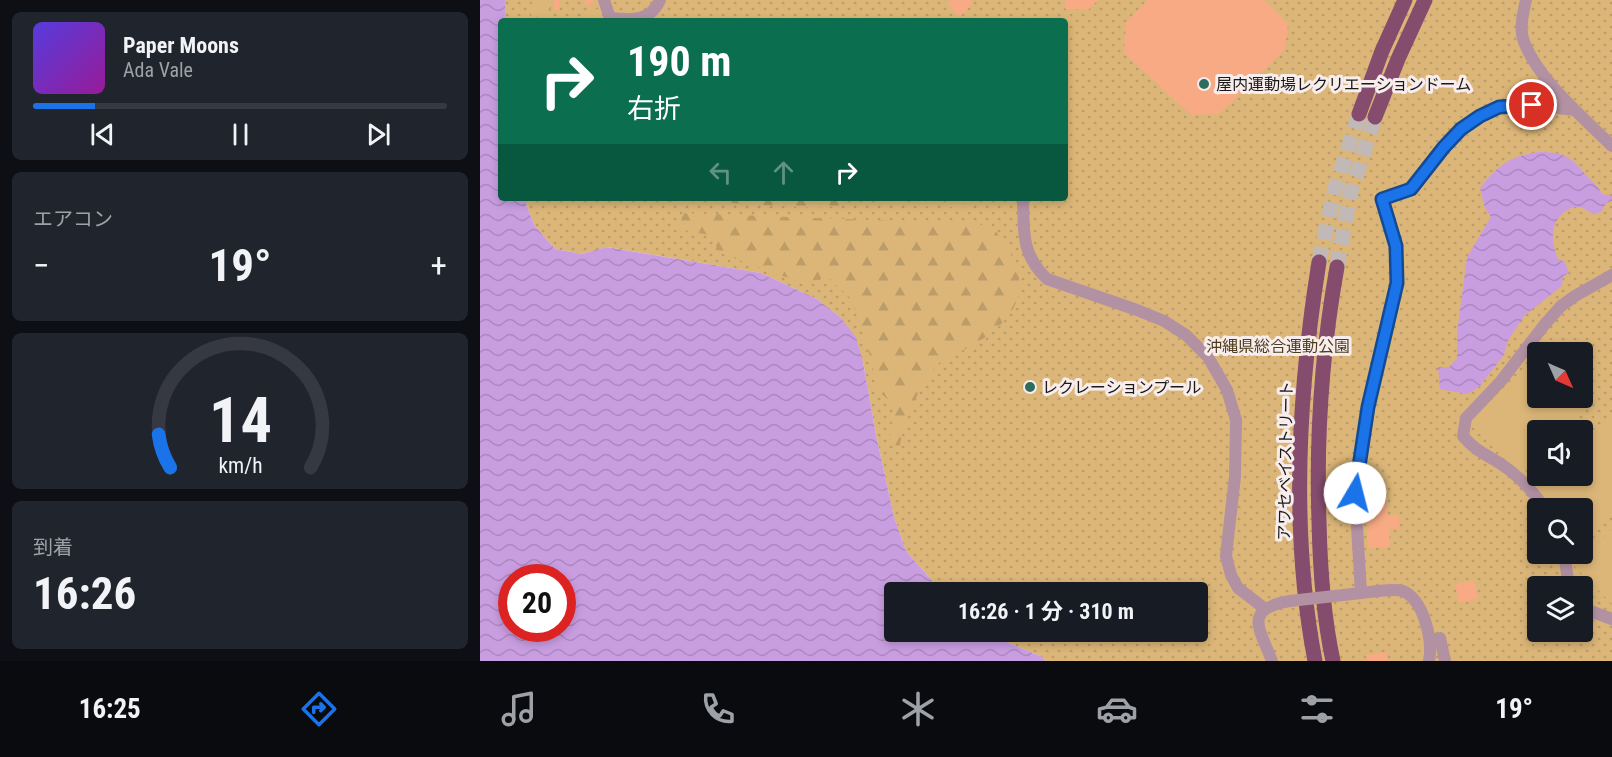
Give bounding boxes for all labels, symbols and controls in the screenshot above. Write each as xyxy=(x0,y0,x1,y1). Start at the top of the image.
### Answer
text: Paper Moons xyxy=(123,33,239,58)
text: 190 m xyxy=(627,37,732,86)
icon: right xyxy=(528,42,606,120)
text: Ada Vale xyxy=(123,58,193,82)
place label: 屋内運動場レクリエーションドーム xyxy=(1216,75,1471,94)
marker: 屋内運動場レクリエーションドーム xyxy=(1197,77,1211,91)
pin xyxy=(1506,79,1557,130)
icon: arrive xyxy=(1515,88,1548,121)
text: 右折 xyxy=(627,93,681,125)
icon: previous xyxy=(86,118,119,151)
icon: pause xyxy=(224,118,257,151)
icon: next xyxy=(362,118,395,151)
icon: left xyxy=(704,156,737,189)
icon: ahead xyxy=(767,156,800,189)
icon: right xyxy=(830,156,863,189)
text: エアコン xyxy=(33,207,113,231)
text: 19° xyxy=(209,239,272,292)
text: − xyxy=(33,246,50,285)
text: + xyxy=(431,246,447,285)
park label: 沖縄県総合運動公園 xyxy=(1206,337,1350,356)
north arrow xyxy=(1527,342,1593,408)
map controls xyxy=(1527,342,1593,642)
place label: レクレーションプール xyxy=(1042,378,1201,397)
marker: レクレーションプール xyxy=(1023,380,1037,394)
street label: アワセベイストリート xyxy=(1275,381,1296,541)
text: 14 xyxy=(208,384,272,457)
button: sound xyxy=(1527,420,1593,486)
text: km/h xyxy=(218,453,262,478)
position arrow xyxy=(1323,461,1387,525)
button: search xyxy=(1527,498,1593,564)
text: 到着 xyxy=(33,535,73,559)
speed limit sign: 20 xyxy=(498,564,576,642)
text: 16:26 xyxy=(33,567,136,620)
button: layers xyxy=(1527,576,1593,642)
text: 16:26 · 1 分 · 310 m xyxy=(958,599,1134,624)
icon: directions xyxy=(298,688,340,730)
icon: music xyxy=(498,688,540,730)
icon: phone xyxy=(697,688,739,730)
icon: climate xyxy=(897,688,939,730)
icon: car xyxy=(1096,688,1138,730)
icon: filters xyxy=(1296,688,1338,730)
text: 16:25 xyxy=(79,693,141,725)
text: 19° xyxy=(1495,693,1533,725)

